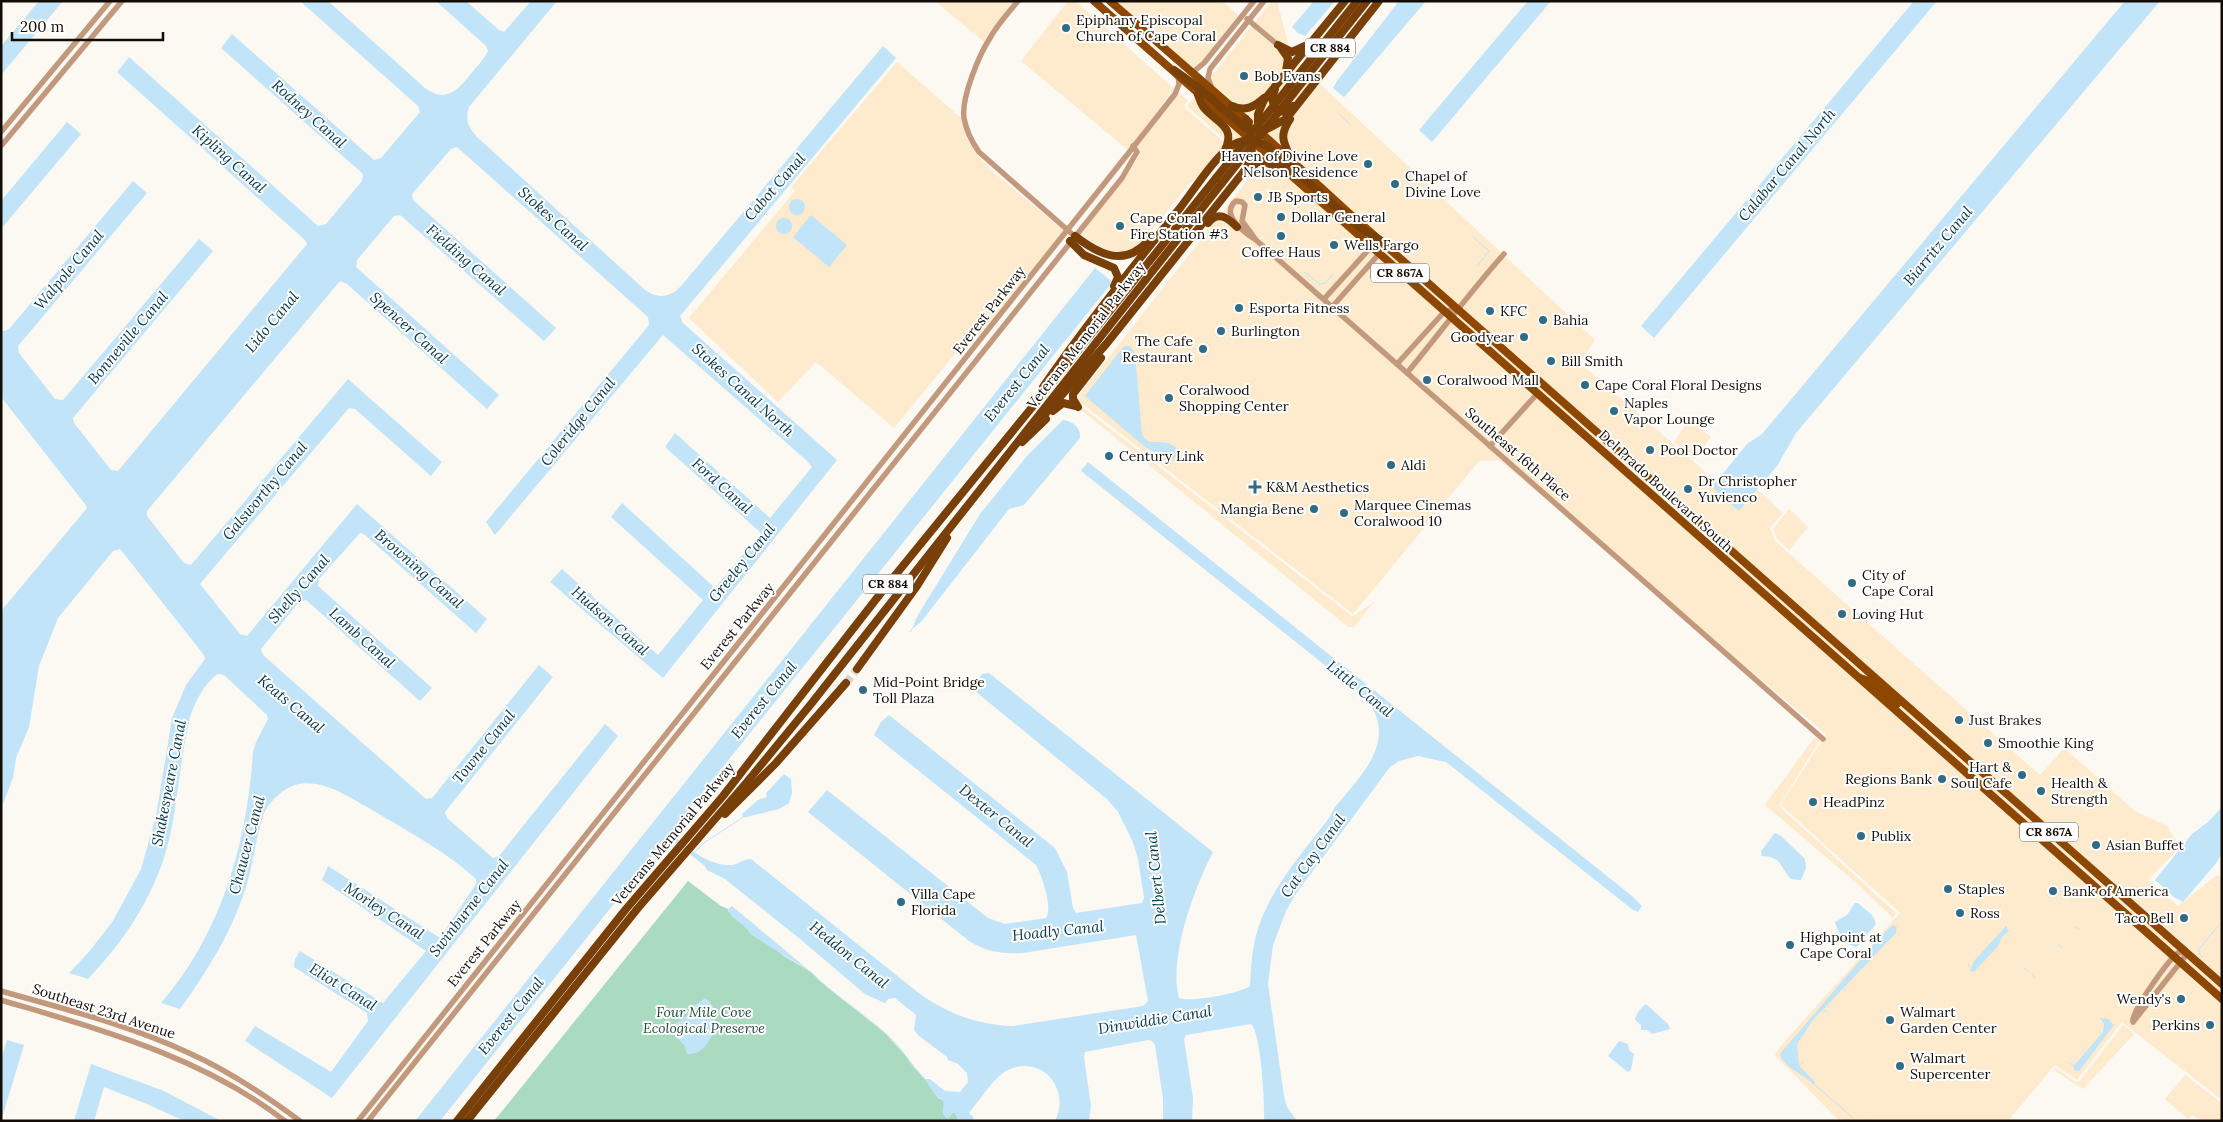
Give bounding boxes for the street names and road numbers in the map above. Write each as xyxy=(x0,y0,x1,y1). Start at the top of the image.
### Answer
road number: CR 884 xyxy=(1305,38,1355,58)
street label: Veterans Memorial Parkway xyxy=(1022,258,1149,413)
street label: Everest Parkway xyxy=(949,262,1029,358)
road number: CR 867A xyxy=(1371,264,1429,282)
street label: Southeast 16th Place xyxy=(1462,403,1575,505)
street label: Del Prado Boulevard South xyxy=(1595,426,1737,556)
road number: CR 884 xyxy=(863,574,913,594)
street label: Everest Parkway xyxy=(696,578,778,673)
street label: Veterans Memorial Parkway xyxy=(607,758,739,910)
road number: CR 867A xyxy=(2020,822,2078,842)
street label: Everest Parkway xyxy=(443,895,525,990)
street label: Southeast 23rd Avenue xyxy=(30,979,178,1043)

